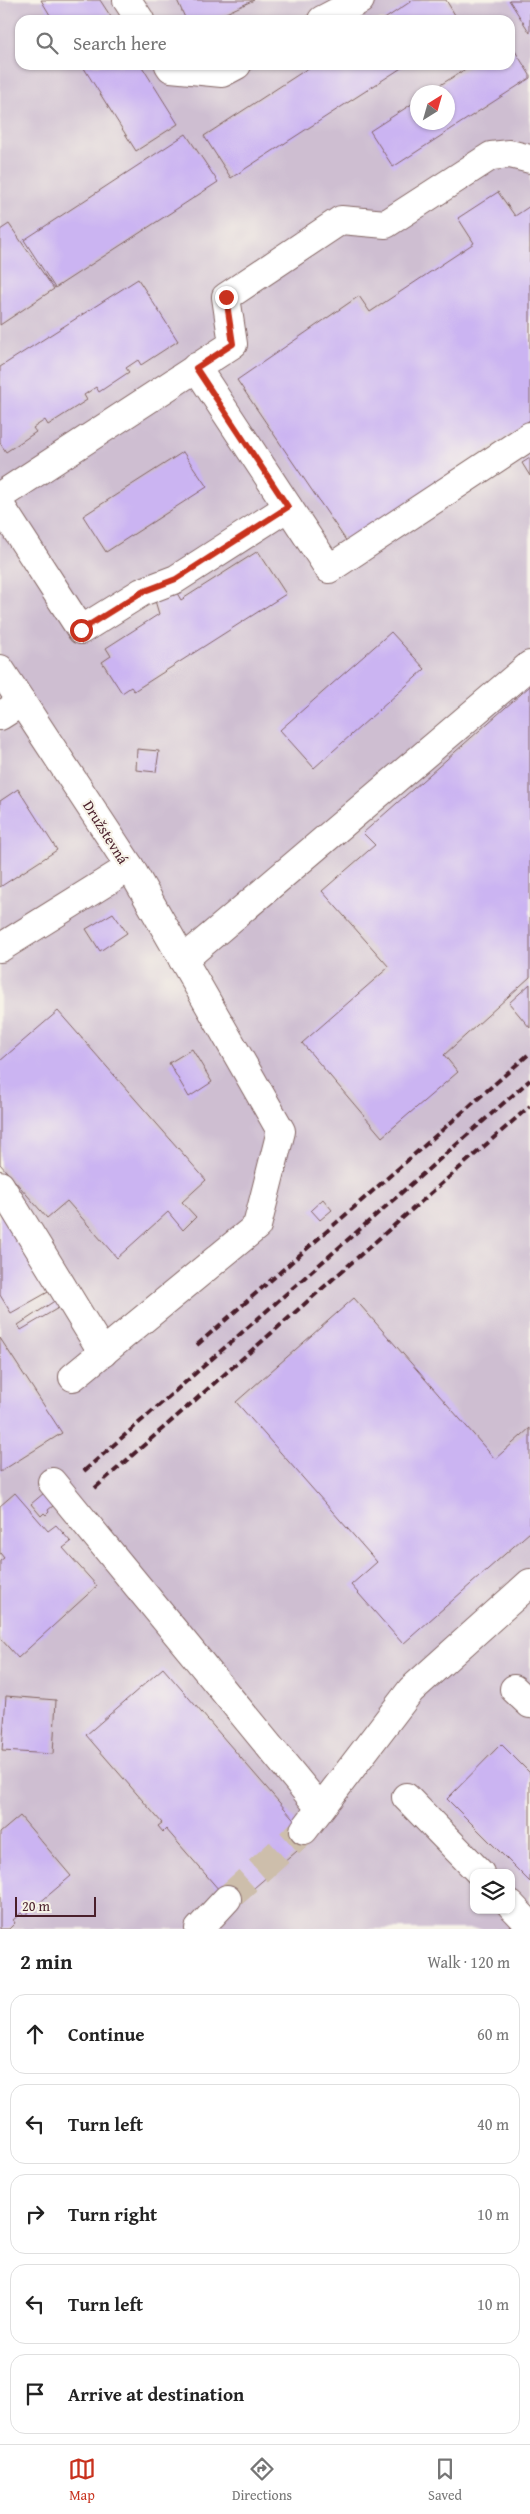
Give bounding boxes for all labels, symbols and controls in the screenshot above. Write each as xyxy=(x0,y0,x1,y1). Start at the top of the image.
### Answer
search box xyxy=(15,15,515,70)
icon: search xyxy=(33,29,61,57)
text: Search here xyxy=(73,29,167,57)
north arrow xyxy=(410,85,455,130)
route end xyxy=(215,286,238,309)
route start xyxy=(70,619,93,642)
street label: Družstevná xyxy=(78,796,134,868)
map controls xyxy=(470,1869,515,1914)
button: layers xyxy=(470,1869,515,1914)
scale bar xyxy=(15,1894,96,1917)
text: 20 m xyxy=(22,1896,50,1916)
text: 2 min xyxy=(20,1946,72,1977)
text: Walk · 120 m xyxy=(427,1950,510,1974)
icon: ahead xyxy=(21,2020,49,2048)
text: Continue xyxy=(68,2020,145,2048)
text: 60 m xyxy=(477,2022,509,2046)
icon: left xyxy=(21,2110,49,2138)
text: Turn left xyxy=(68,2110,143,2138)
text: 40 m xyxy=(477,2112,509,2136)
icon: right xyxy=(21,2200,49,2228)
text: Turn right xyxy=(68,2200,157,2228)
text: 10 m xyxy=(477,2202,509,2226)
icon: left xyxy=(21,2290,49,2318)
text: Turn left xyxy=(68,2290,143,2318)
text: 10 m xyxy=(477,2292,509,2316)
icon: arrive xyxy=(21,2380,49,2408)
text: Arrive at destination xyxy=(68,2380,244,2408)
tab: Map xyxy=(68,2455,96,2505)
tab: Directions xyxy=(232,2455,292,2505)
tab: Saved xyxy=(428,2455,462,2505)

